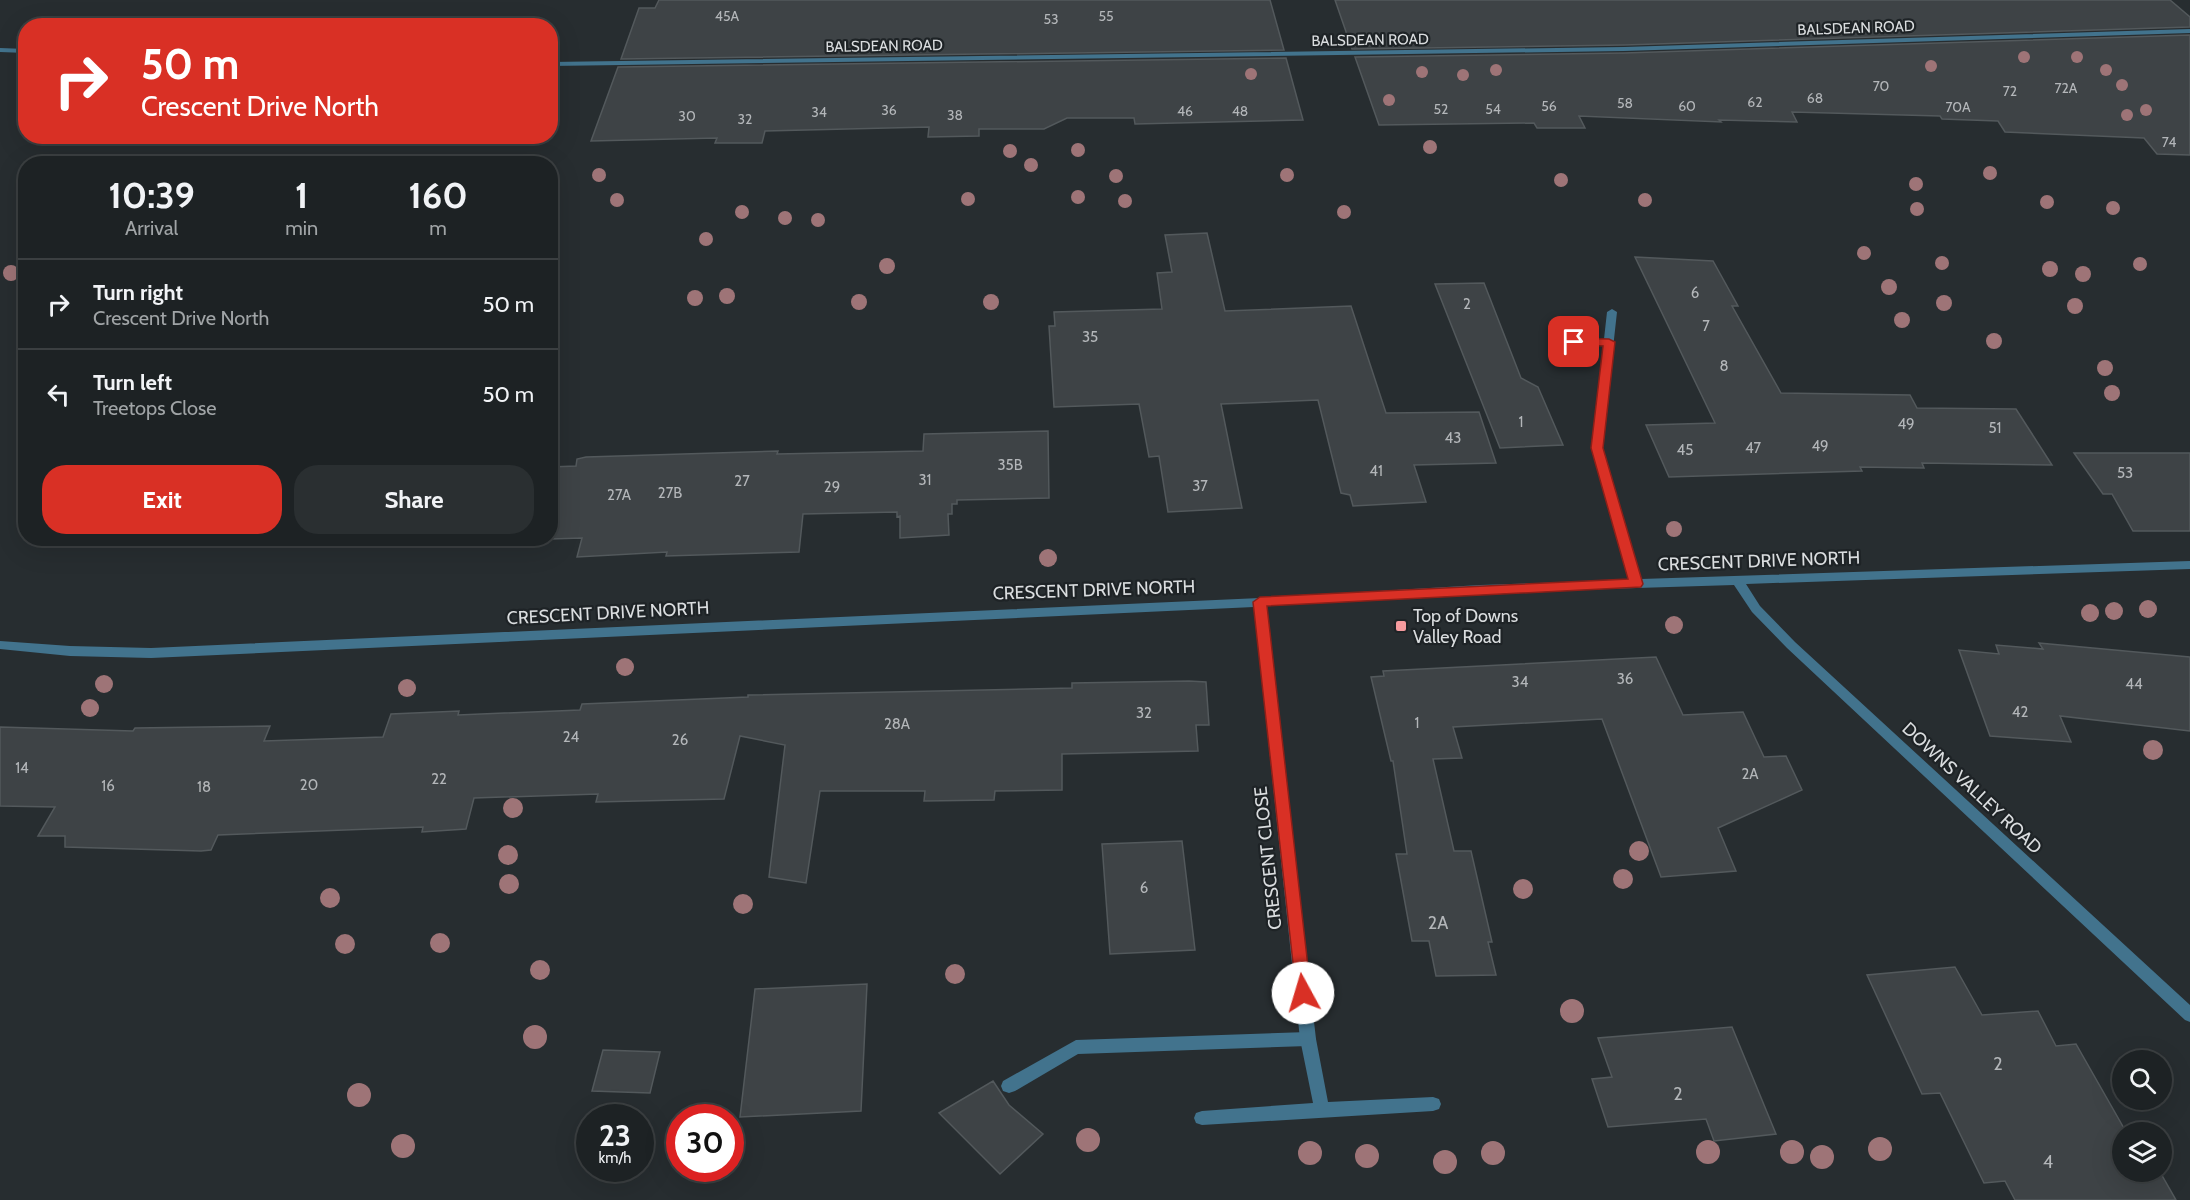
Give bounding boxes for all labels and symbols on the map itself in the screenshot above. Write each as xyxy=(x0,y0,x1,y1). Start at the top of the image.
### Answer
house number: 45A xyxy=(715,7,740,25)
house number: 55 xyxy=(1098,7,1114,25)
house number: 53 xyxy=(1043,10,1059,28)
street label: BALSDEAN ROAD xyxy=(1797,17,1915,39)
street label: BALSDEAN ROAD xyxy=(1311,30,1429,50)
street label: BALSDEAN ROAD xyxy=(825,36,943,56)
house number: 70 xyxy=(1873,77,1890,95)
house number: 72A xyxy=(2054,79,2078,97)
house number: 72 xyxy=(2003,82,2017,100)
house number: 68 xyxy=(1807,89,1823,107)
house number: 62 xyxy=(1747,93,1763,111)
house number: 58 xyxy=(1617,94,1633,112)
house number: 56 xyxy=(1541,97,1557,115)
house number: 60 xyxy=(1678,97,1696,115)
house number: 70A xyxy=(1945,98,1971,116)
house number: 52 xyxy=(1434,100,1448,118)
house number: 54 xyxy=(1485,100,1501,118)
house number: 36 xyxy=(881,101,897,119)
house number: 46 xyxy=(1177,102,1193,120)
house number: 48 xyxy=(1232,102,1248,120)
house number: 34 xyxy=(811,103,827,121)
house number: 38 xyxy=(947,106,963,124)
house number: 30 xyxy=(678,107,696,125)
house number: 32 xyxy=(738,110,752,128)
house number: 74 xyxy=(2162,133,2176,151)
house number: 6 xyxy=(1691,284,1699,302)
house number: 2 xyxy=(1463,295,1471,313)
pin xyxy=(1548,316,1599,367)
house number: 7 xyxy=(1702,317,1710,335)
house number: 35 xyxy=(1082,328,1098,346)
house number: 8 xyxy=(1719,357,1729,375)
house number: 1 xyxy=(1519,413,1523,431)
house number: 49 xyxy=(1897,415,1915,433)
house number: 51 xyxy=(1988,419,2002,437)
house number: 43 xyxy=(1445,429,1461,447)
house number: 49 xyxy=(1811,437,1829,455)
house number: 47 xyxy=(1745,439,1762,457)
house number: 45 xyxy=(1677,441,1693,459)
house number: 35B xyxy=(997,456,1023,474)
house number: 41 xyxy=(1369,462,1383,480)
house number: 53 xyxy=(2117,464,2133,482)
house number: 31 xyxy=(918,471,932,489)
house number: 27 xyxy=(734,472,750,490)
house number: 37 xyxy=(1192,477,1208,495)
house number: 29 xyxy=(824,478,840,496)
house number: 27B xyxy=(658,484,682,502)
house number: 27A xyxy=(607,486,632,504)
street label: CRESCENT DRIVE NORTH xyxy=(1657,546,1861,576)
street label: CRESCENT DRIVE NORTH xyxy=(992,575,1196,605)
street label: CRESCENT DRIVE NORTH xyxy=(506,597,710,629)
place label: Top of Downs Valley Road xyxy=(1413,605,1518,648)
marker: Top of Downs Valley Road xyxy=(1394,619,1408,633)
house number: 36 xyxy=(1617,670,1633,688)
house number: 34 xyxy=(1512,673,1529,691)
house number: 44 xyxy=(2125,675,2143,693)
house number: 42 xyxy=(2012,703,2028,721)
house number: 32 xyxy=(1136,704,1152,722)
house number: 1 xyxy=(1415,714,1419,732)
house number: 28A xyxy=(884,715,911,733)
street label: DOWNS VALLEY ROAD xyxy=(1897,717,2047,859)
house number: 24 xyxy=(563,728,580,746)
house number: 26 xyxy=(672,731,688,749)
house number: 14 xyxy=(15,759,29,777)
house number: 2A xyxy=(1741,765,1759,783)
house number: 22 xyxy=(431,770,447,788)
house number: 20 xyxy=(300,776,318,794)
house number: 16 xyxy=(101,777,115,795)
house number: 18 xyxy=(197,778,211,796)
street label: CRESCENT CLOSE xyxy=(1250,785,1286,931)
house number: 6 xyxy=(1140,879,1148,897)
house number: 2A xyxy=(1428,912,1448,934)
position arrow xyxy=(1271,961,1335,1025)
house number: 2 xyxy=(1993,1053,2003,1075)
house number: 2 xyxy=(1673,1083,1683,1105)
speed limit sign: 30 xyxy=(666,1104,744,1182)
house number: 4 xyxy=(2043,1151,2053,1173)

